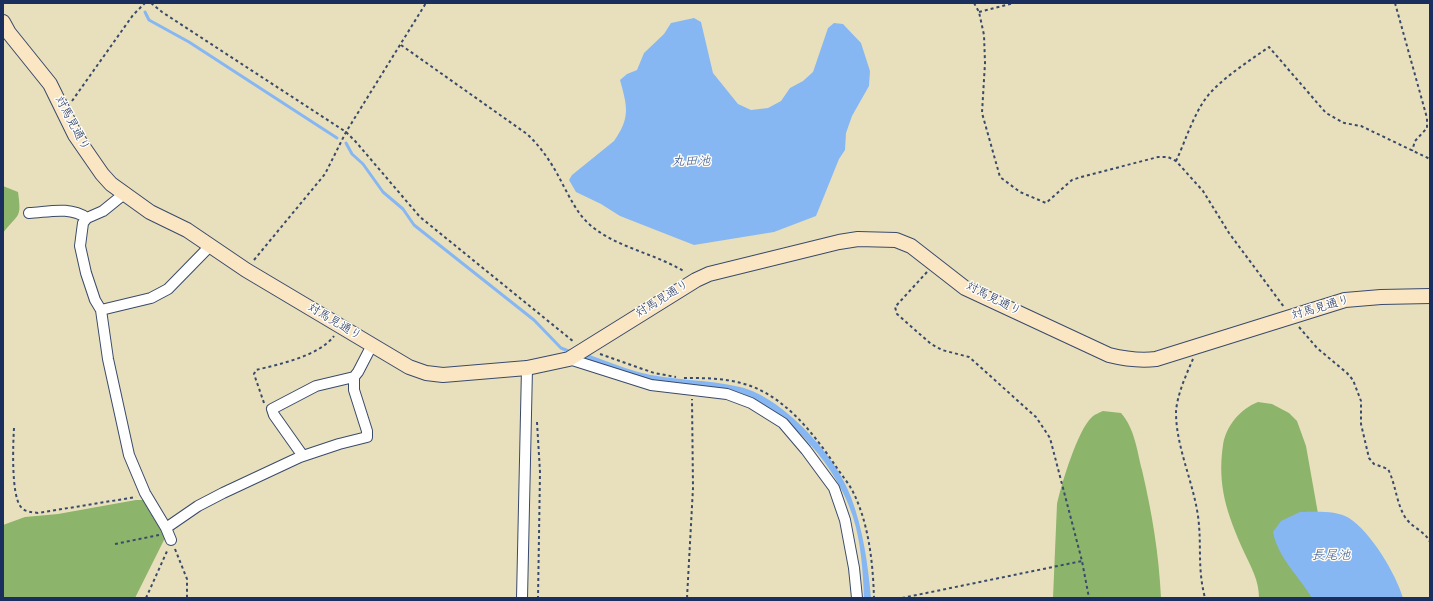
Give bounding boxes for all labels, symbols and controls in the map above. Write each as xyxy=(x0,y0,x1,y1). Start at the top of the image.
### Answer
street label: 対馬見通り xyxy=(51,94,91,154)
water label: 丸田池 xyxy=(672,155,710,171)
street label: 対馬見通り xyxy=(634,278,692,322)
street label: 対馬見通り xyxy=(963,280,1023,320)
street label: 対馬見通り xyxy=(1290,294,1352,324)
street label: 対馬見通り xyxy=(305,301,363,345)
water label: 長尾池 xyxy=(1312,549,1350,565)

